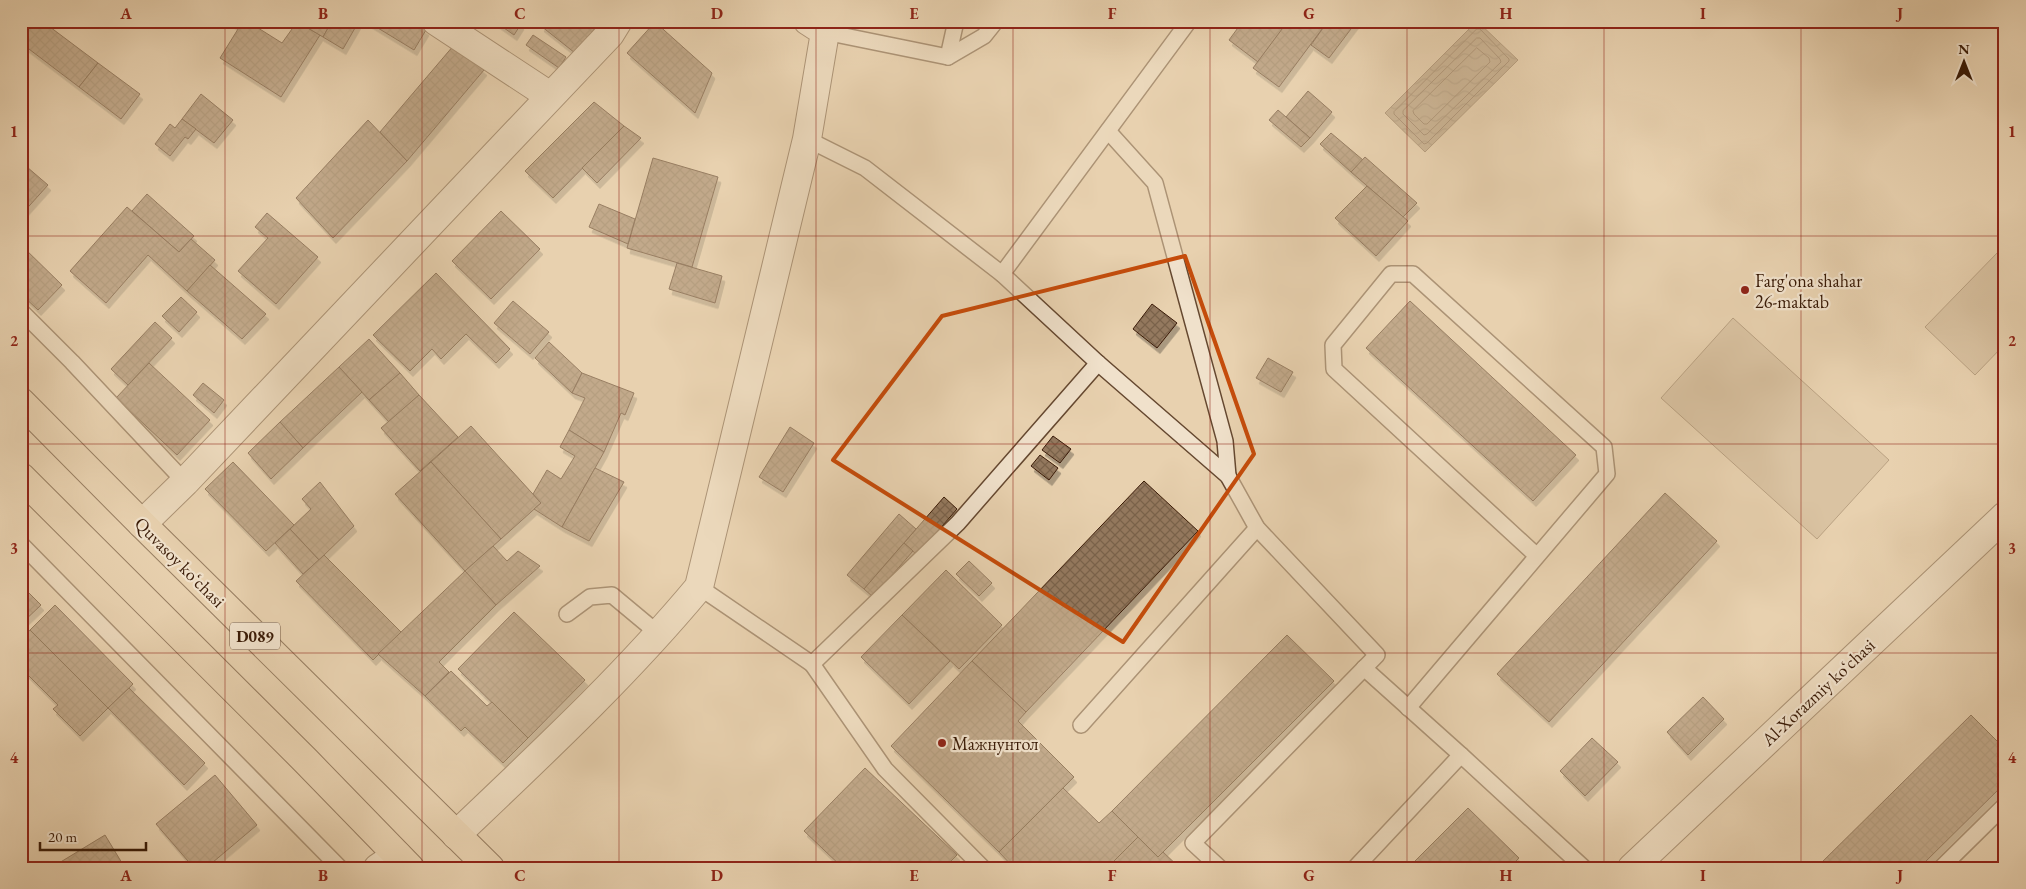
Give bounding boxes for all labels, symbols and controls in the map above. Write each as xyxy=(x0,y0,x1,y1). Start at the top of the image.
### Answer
text: A xyxy=(119,3,132,24)
text: B xyxy=(318,3,328,24)
text: C xyxy=(514,3,526,24)
text: D xyxy=(711,3,723,24)
text: E xyxy=(909,3,919,24)
text: F xyxy=(1108,3,1117,24)
text: G xyxy=(1303,3,1315,24)
text: H xyxy=(1500,3,1513,24)
text: I xyxy=(1700,3,1706,24)
text: J xyxy=(1895,3,1903,24)
north arrow xyxy=(1938,38,1988,88)
text: N xyxy=(1958,40,1970,58)
text: 1 xyxy=(10,121,18,142)
text: 1 xyxy=(2008,121,2016,142)
place label: Farg'ona shahar 26-maktab xyxy=(1755,269,1862,313)
marker: Farg'ona shahar 26-maktab xyxy=(1739,284,1751,296)
text: 2 xyxy=(10,330,19,351)
text: 2 xyxy=(2008,330,2017,351)
street label: Quvasoy koʻchasi xyxy=(130,512,231,613)
text: 3 xyxy=(10,538,18,559)
text: 3 xyxy=(2008,538,2016,559)
road number: D089 xyxy=(230,622,280,650)
street label: Al-Xorazmiy koʻchasi xyxy=(1756,633,1880,751)
place label: Мажнунтол xyxy=(952,732,1039,755)
marker: Мажнунтол xyxy=(936,737,948,749)
text: 4 xyxy=(10,747,19,768)
text: 4 xyxy=(2008,747,2017,768)
scale bar xyxy=(40,819,146,851)
text: 20 m xyxy=(48,827,77,846)
text: A xyxy=(119,865,132,886)
text: B xyxy=(318,865,328,886)
text: C xyxy=(514,865,526,886)
text: D xyxy=(711,865,723,886)
text: E xyxy=(909,865,919,886)
text: F xyxy=(1108,865,1117,886)
text: G xyxy=(1303,865,1315,886)
text: H xyxy=(1500,865,1513,886)
text: I xyxy=(1700,865,1706,886)
text: J xyxy=(1895,865,1903,886)

